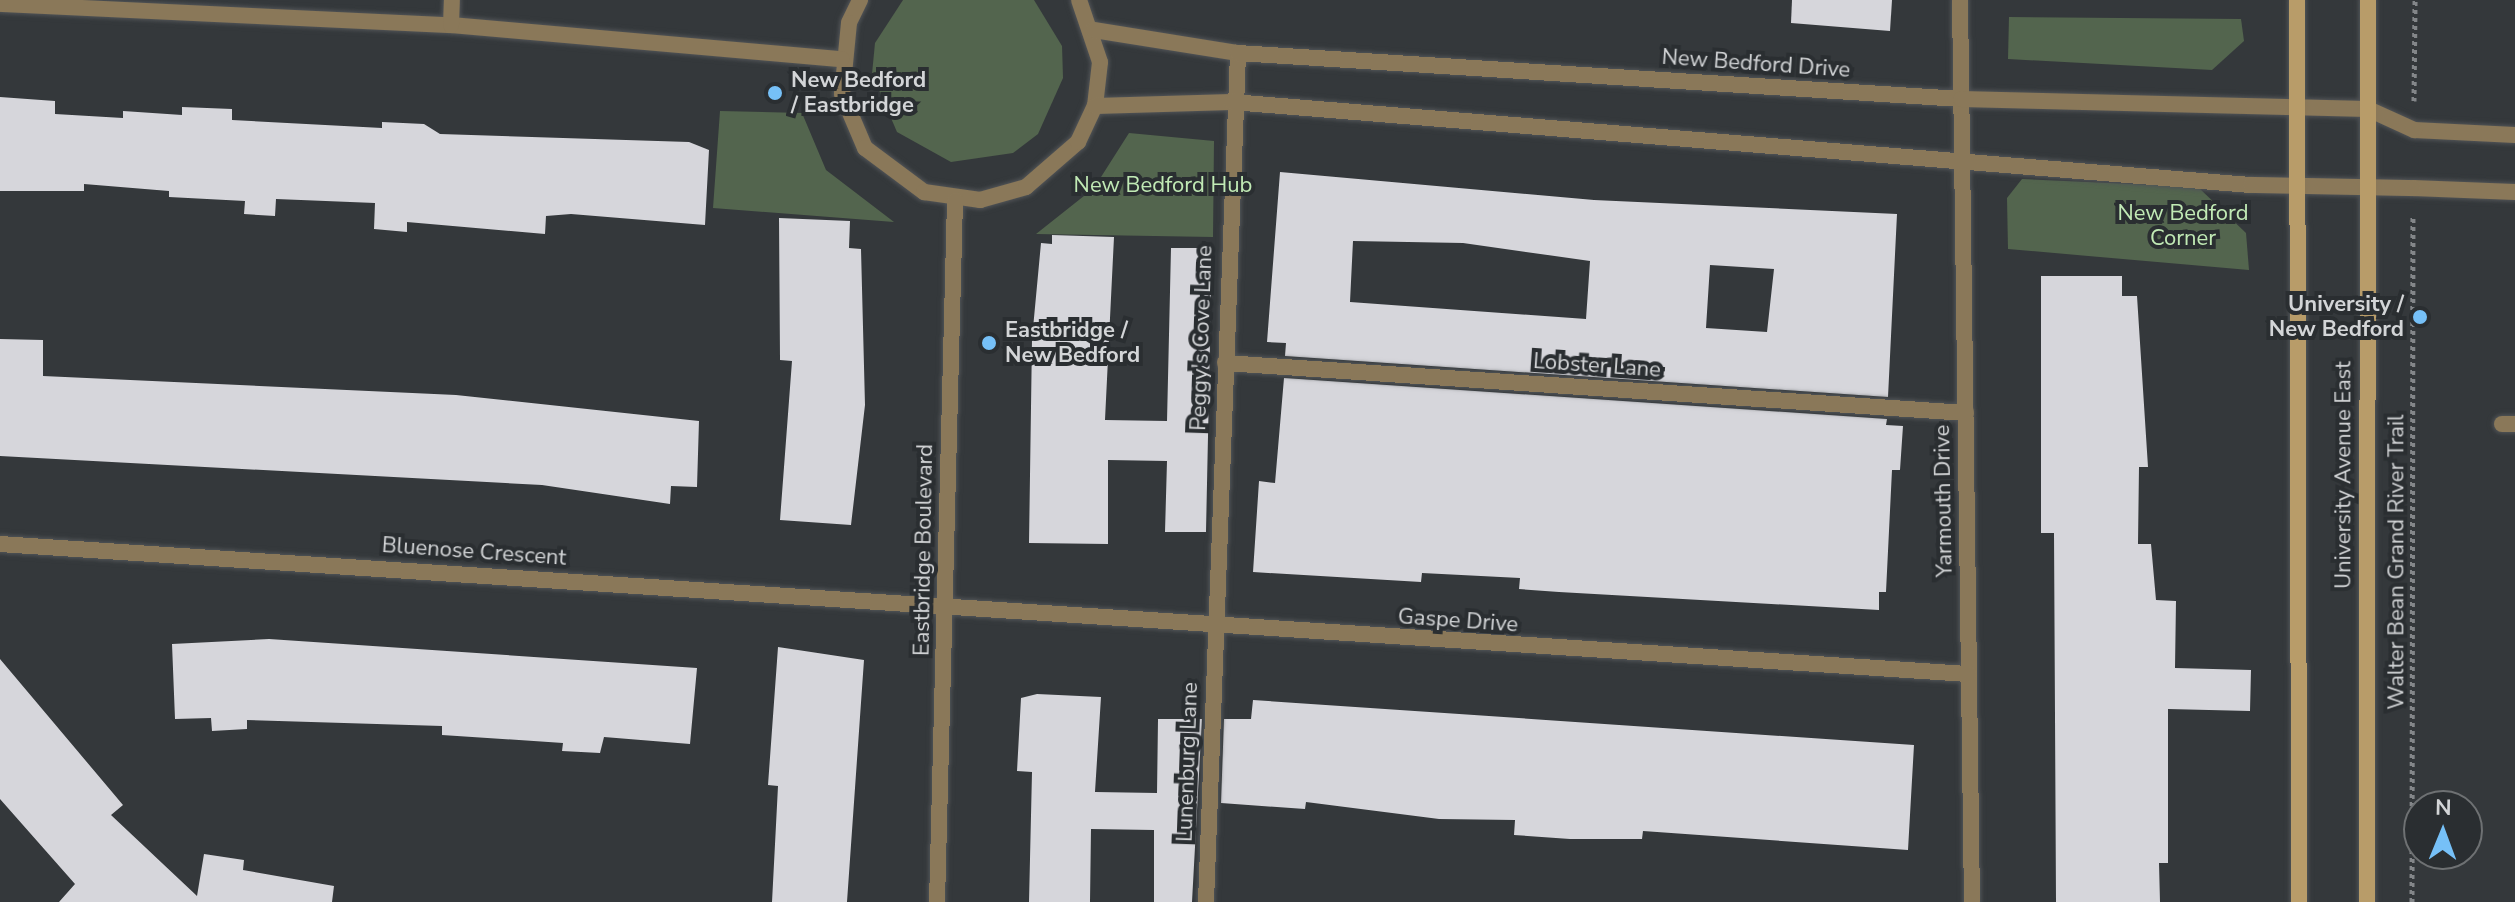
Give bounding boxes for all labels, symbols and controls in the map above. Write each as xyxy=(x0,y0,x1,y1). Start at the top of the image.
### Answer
street label: New Bedford Drive xyxy=(1661,44,1851,84)
place label: New Bedford / Eastbridge xyxy=(791,67,926,118)
marker: New Bedford / Eastbridge xyxy=(766,84,784,102)
park label: New Bedford Hub xyxy=(1074,173,1252,199)
park label: New Bedford Corner xyxy=(2117,200,2249,252)
street label: Peggy's Cove Lane xyxy=(1186,245,1218,431)
place label: University / New Bedford xyxy=(2269,291,2404,342)
marker: University / New Bedford xyxy=(2411,308,2429,326)
place label: Eastbridge / New Bedford xyxy=(1005,317,1140,368)
marker: Eastbridge / New Bedford xyxy=(980,334,998,352)
street label: Lobster Lane xyxy=(1532,348,1662,384)
street label: University Avenue East xyxy=(2331,361,2357,589)
street label: Walter Bean Grand River Trail xyxy=(2384,414,2410,710)
street label: Yarmouth Drive xyxy=(1929,425,1959,577)
street label: Eastbridge Boulevard xyxy=(909,444,939,656)
street label: Bluenose Crescent xyxy=(381,532,567,572)
street label: Gaspe Drive xyxy=(1397,604,1519,638)
street label: Lunenburg Lane xyxy=(1172,682,1204,842)
north arrow xyxy=(2403,790,2483,870)
text: N xyxy=(2435,793,2452,823)

